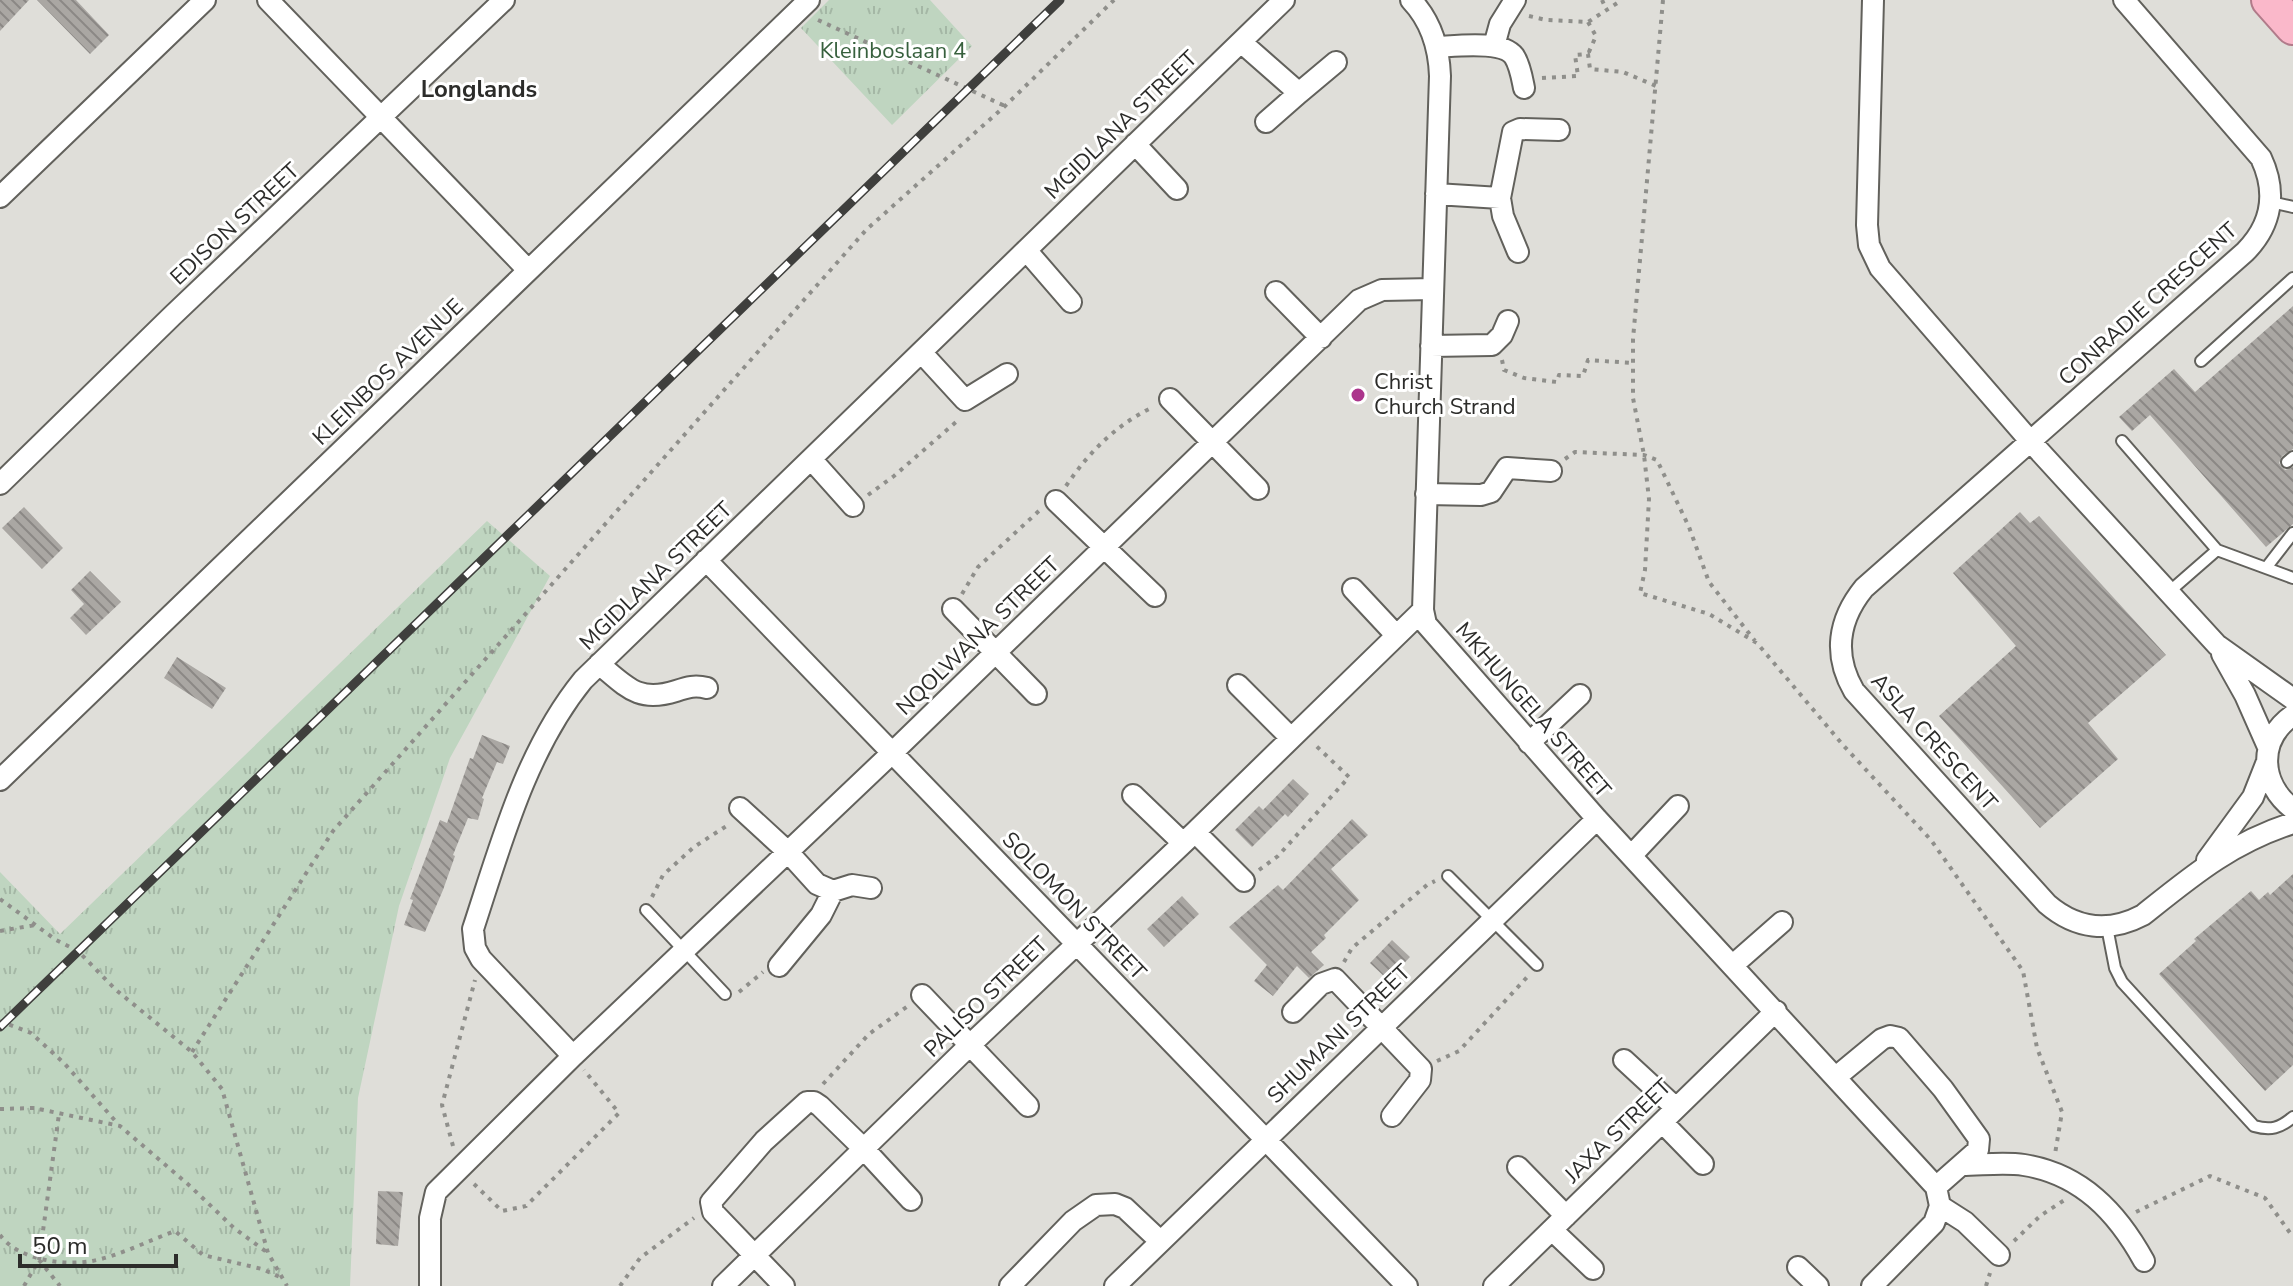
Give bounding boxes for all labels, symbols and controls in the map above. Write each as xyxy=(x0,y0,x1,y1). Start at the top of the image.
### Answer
park label: Kleinboslaan 4 xyxy=(820,36,966,66)
street label: MGIDLANA STREET xyxy=(1038,44,1205,206)
district label: Longlands xyxy=(421,73,537,105)
street label: EDISON STREET xyxy=(164,156,307,292)
street label: CONRADIE CRESCENT xyxy=(2052,215,2245,393)
street label: KLEINBOS AVENUE xyxy=(306,292,470,452)
place label: Christ Church Strand xyxy=(1374,367,1516,422)
marker: Christ Church Strand xyxy=(1349,386,1367,404)
street label: MGIDLANA STREET xyxy=(573,495,740,657)
street label: NQOLWANA STREET xyxy=(890,549,1067,722)
street label: MKHUNGELA STREET xyxy=(1448,616,1618,805)
street label: ASLA CRESCENT xyxy=(1864,667,2004,818)
street label: SOLOMON STREET xyxy=(995,825,1153,987)
street label: PALISO STREET xyxy=(917,929,1055,1064)
street label: SHUMANI STREET xyxy=(1261,957,1418,1110)
street label: JAXA STREET xyxy=(1557,1072,1679,1190)
scale bar xyxy=(20,1218,176,1268)
text: 50 m xyxy=(32,1230,88,1262)

